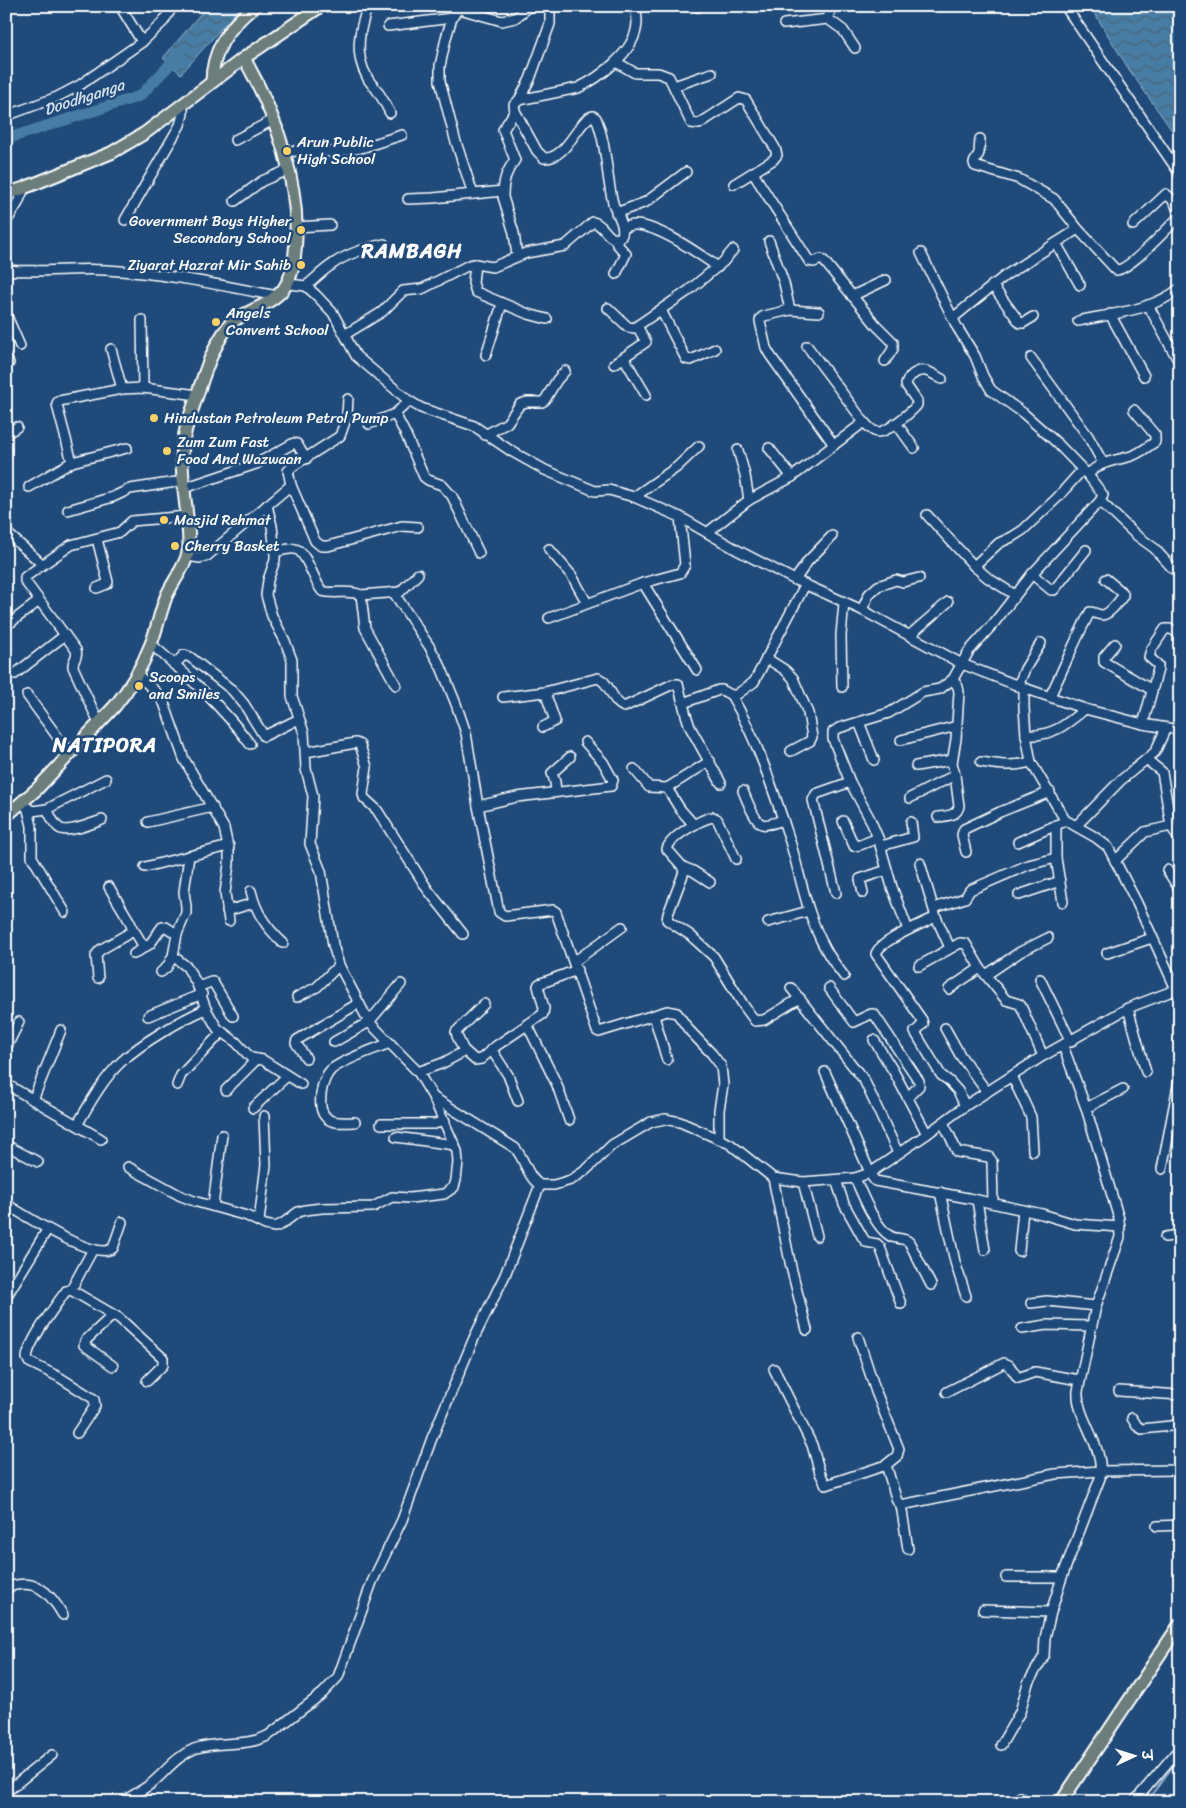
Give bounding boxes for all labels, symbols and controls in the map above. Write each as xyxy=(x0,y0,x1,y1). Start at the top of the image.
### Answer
water label: Doodhganga xyxy=(40,70,130,124)
place label: Arun Public High School xyxy=(296,129,376,172)
marker: Arun Public High School xyxy=(281,145,293,157)
place label: Government Boys Higher Secondary School xyxy=(129,208,292,251)
marker: Government Boys Higher Secondary School xyxy=(295,224,307,236)
district label: RAMBAGH xyxy=(361,234,462,269)
place label: Ziyarat Hazrat Mir Sahib xyxy=(127,252,291,278)
marker: Ziyarat Hazrat Mir Sahib xyxy=(295,259,307,271)
place label: Angels Convent School xyxy=(225,300,329,343)
marker: Angels Convent School xyxy=(210,316,222,328)
place label: Hindustan Petroleum Petrol Pump xyxy=(164,405,388,431)
marker: Hindustan Petroleum Petrol Pump xyxy=(148,412,160,424)
place label: Zum Zum Fast Food And Wazwaan xyxy=(177,429,302,472)
marker: Zum Zum Fast Food And Wazwaan xyxy=(161,445,173,457)
place label: Masjid Rehmat xyxy=(174,507,272,533)
marker: Masjid Rehmat xyxy=(158,514,170,526)
place label: Cherry Basket xyxy=(185,533,280,559)
marker: Cherry Basket xyxy=(169,540,181,552)
place label: Scoops and Smiles xyxy=(149,664,220,707)
marker: Scoops and Smiles xyxy=(133,680,145,692)
district label: NATIPORA xyxy=(52,728,157,763)
north arrow xyxy=(1108,1730,1158,1780)
text: उ xyxy=(1134,1748,1159,1762)

